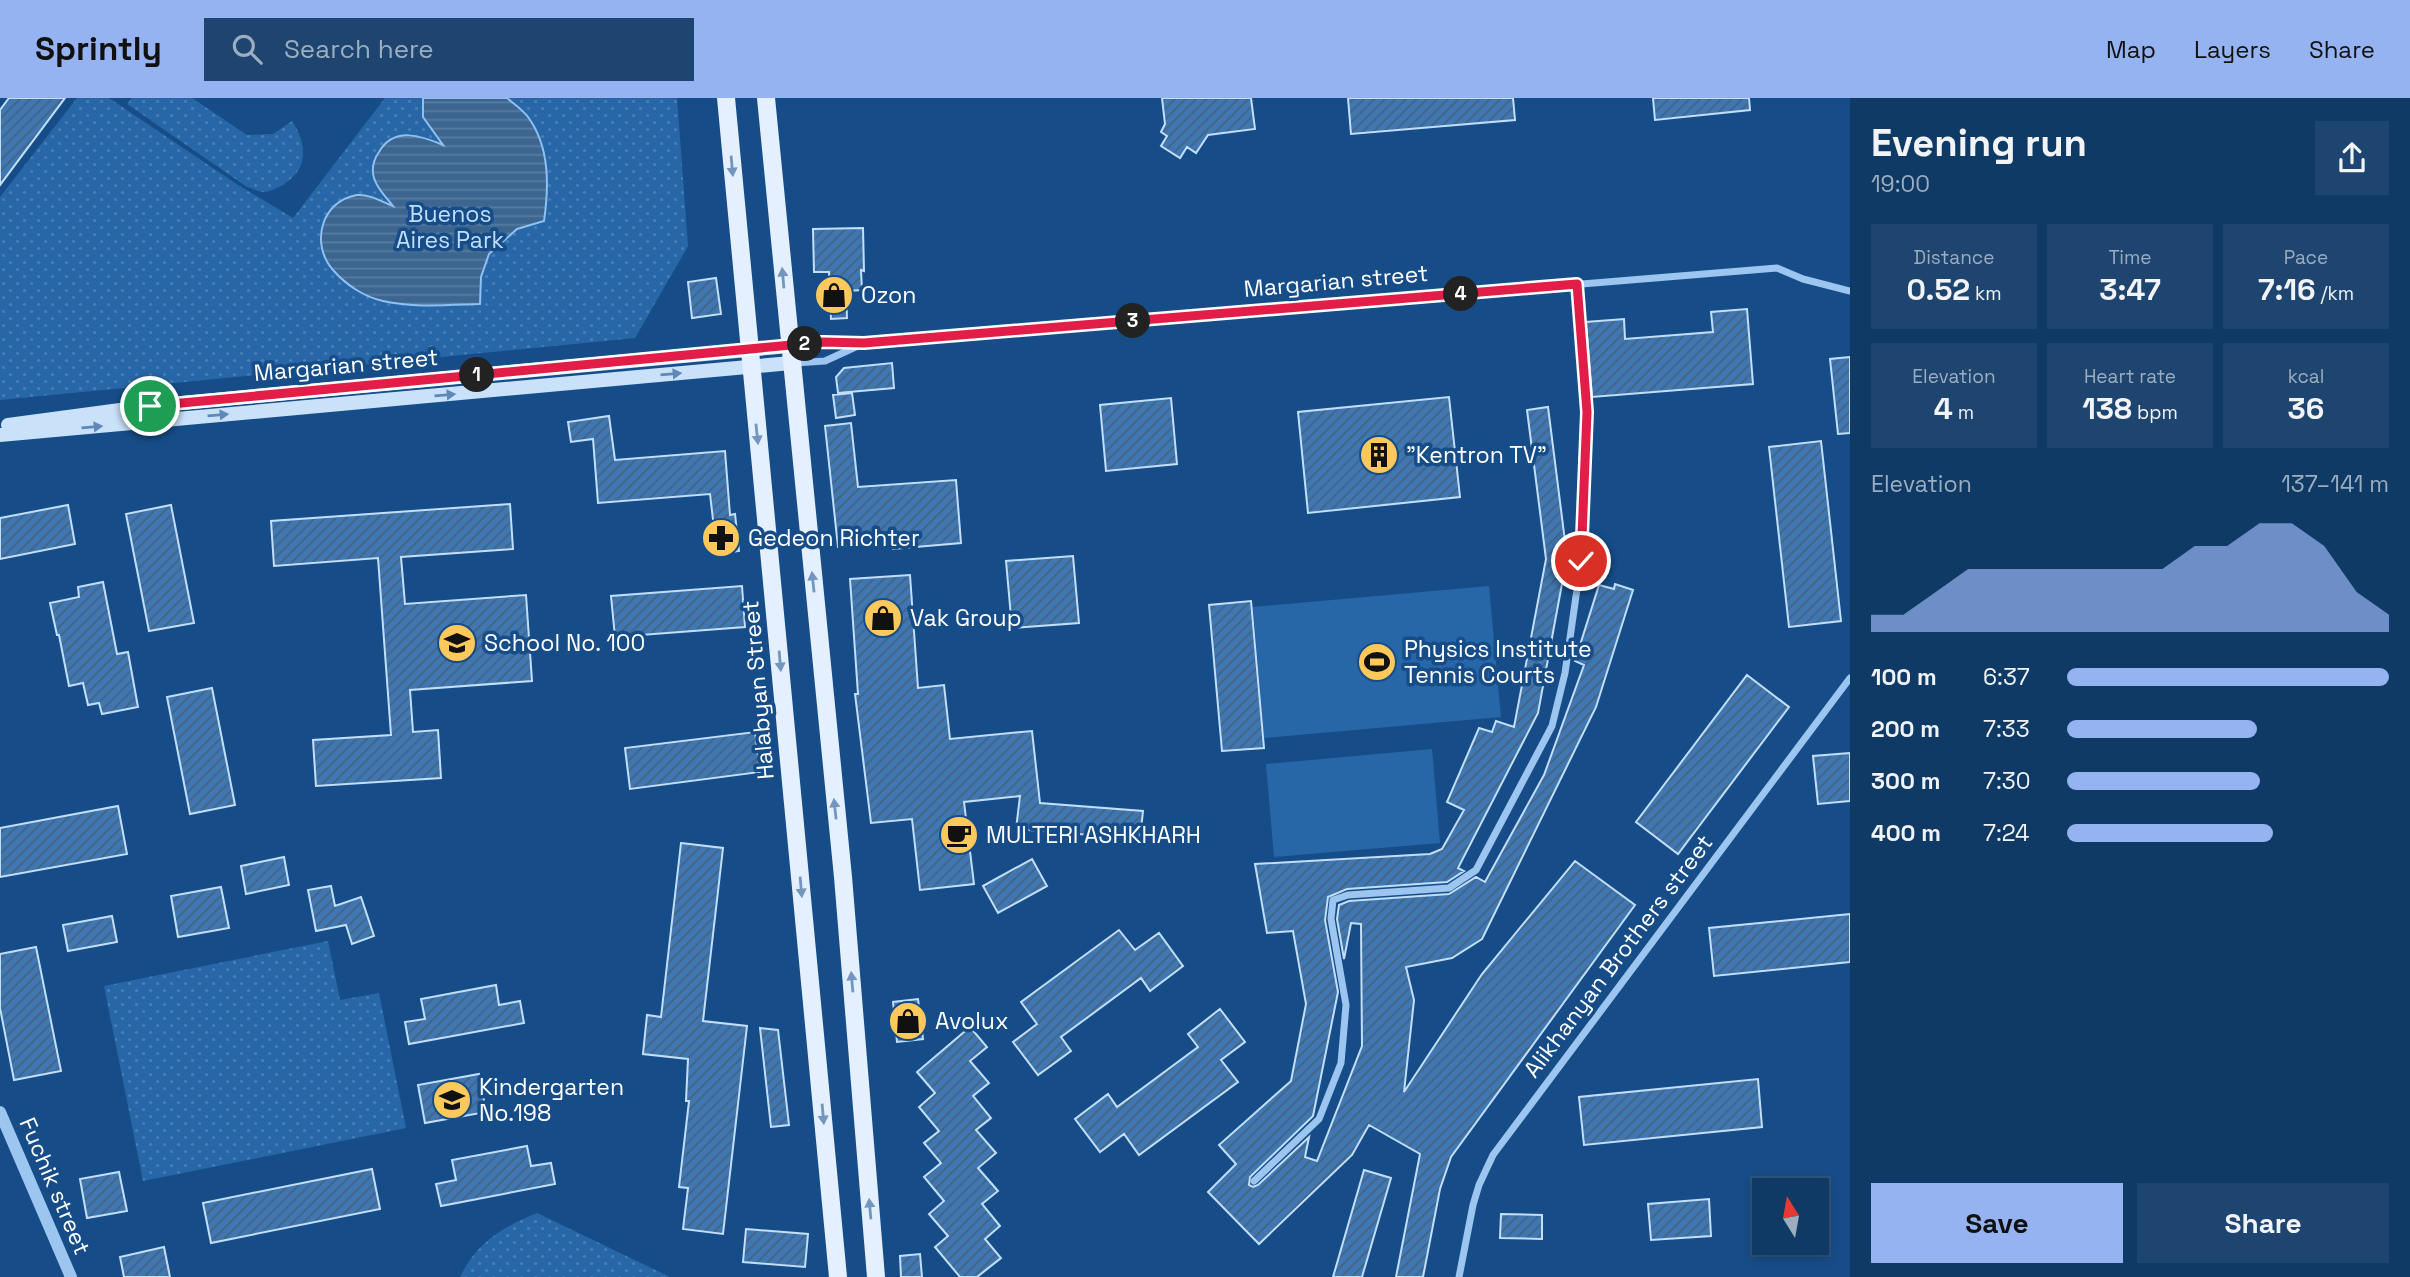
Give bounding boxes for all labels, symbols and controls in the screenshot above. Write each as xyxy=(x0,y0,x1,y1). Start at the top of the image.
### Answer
search box xyxy=(204,18,694,81)
text: Sprintly xyxy=(35,28,162,70)
icon: search xyxy=(228,30,266,68)
text: Search here xyxy=(284,32,434,66)
text: Map xyxy=(2106,34,2156,65)
text: Layers xyxy=(2194,34,2271,65)
text: Share xyxy=(2309,34,2375,65)
text: Evening run xyxy=(1871,119,2087,167)
button: share xyxy=(2315,121,2389,195)
one-way arrow xyxy=(727,155,738,177)
text: 19:00 xyxy=(1871,169,1930,199)
park label: Buenos Aires Park xyxy=(396,199,504,255)
text: Distance xyxy=(1914,245,1994,270)
text: Time xyxy=(2108,245,2152,270)
text: Pace xyxy=(2284,245,2328,270)
street label: Margarian street xyxy=(1243,258,1429,304)
one-way arrow xyxy=(777,266,788,288)
text: 0.52 xyxy=(1906,270,1970,309)
text: 3:47 xyxy=(2099,270,2161,309)
text: 7:16 xyxy=(2258,270,2316,309)
shop icon: Ozon xyxy=(813,274,855,316)
pin: 4 xyxy=(1444,276,1478,312)
place label: Ozon xyxy=(861,280,916,310)
text: 4 xyxy=(1454,281,1467,306)
text: km xyxy=(1970,281,2002,306)
text: /km xyxy=(2316,281,2354,306)
pin: 3 xyxy=(1116,304,1150,339)
text: 3 xyxy=(1127,308,1138,333)
pin: 2 xyxy=(788,327,822,362)
text: 2 xyxy=(799,331,810,356)
street label: Margarian street xyxy=(253,342,439,388)
pin: 1 xyxy=(460,358,494,392)
text: 1 xyxy=(472,362,481,387)
text: Elevation xyxy=(1912,364,1996,389)
text: Heart rate xyxy=(2084,364,2176,389)
text: kcal xyxy=(2288,364,2324,389)
one-way arrow xyxy=(661,368,683,379)
pin xyxy=(120,376,180,436)
icon: arrive xyxy=(131,387,169,425)
one-way arrow xyxy=(434,389,456,400)
text: 4 xyxy=(1934,389,1953,428)
text: 138 xyxy=(2082,389,2132,428)
text: 36 xyxy=(2288,389,2324,428)
text: m xyxy=(1953,400,1974,425)
text: bpm xyxy=(2132,400,2178,425)
one-way arrow xyxy=(208,410,230,421)
one-way arrow xyxy=(82,421,104,432)
one-way arrow xyxy=(752,424,763,446)
building icon: "Kentron TV" xyxy=(1358,434,1400,476)
place label: "Kentron TV" xyxy=(1406,440,1547,470)
text: Elevation xyxy=(1871,469,1972,499)
text: 137–141 m xyxy=(2281,469,2389,499)
pharmacy icon: Gedeon Richter xyxy=(700,517,742,559)
place label: Gedeon Richter xyxy=(748,523,920,553)
pin xyxy=(1551,531,1611,591)
icon: check xyxy=(1562,542,1600,580)
one-way arrow xyxy=(807,571,818,593)
shop icon: Vak Group xyxy=(862,597,904,639)
street label: Halabyan Street xyxy=(735,599,781,781)
place label: Vak Group xyxy=(910,603,1021,633)
school or university icon: School No. 100 xyxy=(436,622,478,664)
place label: School No. 100 xyxy=(484,628,645,658)
place label: Physics Institute Tennis Courts xyxy=(1404,634,1592,690)
sports icon: Physics Institute Tennis Courts xyxy=(1356,641,1398,683)
one-way arrow xyxy=(775,650,786,672)
text: 100 m xyxy=(1871,662,1937,692)
text: 6:37 xyxy=(1983,662,2030,692)
text: 200 m xyxy=(1871,714,1940,744)
text: 7:33 xyxy=(1983,714,2030,744)
text: 300 m xyxy=(1871,766,1940,796)
text: 7:30 xyxy=(1983,766,2030,796)
one-way arrow xyxy=(830,797,841,819)
cafe icon: MULTERI ASHKHARH xyxy=(938,814,980,856)
text: 400 m xyxy=(1871,818,1941,848)
text: 7:24 xyxy=(1983,818,2029,848)
place label: MULTERI ASHKHARH xyxy=(986,820,1201,850)
street label: Alikhanyan Brothers street xyxy=(1517,828,1719,1084)
one-way arrow xyxy=(796,877,807,899)
one-way arrow xyxy=(846,971,857,993)
shop icon: Avolux xyxy=(887,1000,929,1042)
place label: Avolux xyxy=(935,1006,1009,1036)
place label: Kindergarten No.198 xyxy=(479,1072,624,1128)
school or university icon: Kindergarten No.198 xyxy=(431,1079,473,1121)
one-way arrow xyxy=(818,1103,829,1125)
street label: Fuchik street xyxy=(13,1113,97,1259)
north arrow xyxy=(1752,1178,1829,1255)
map controls xyxy=(1752,1178,1829,1255)
button: Save xyxy=(1871,1183,2123,1263)
button: Share xyxy=(2137,1183,2389,1263)
one-way arrow xyxy=(864,1198,875,1220)

